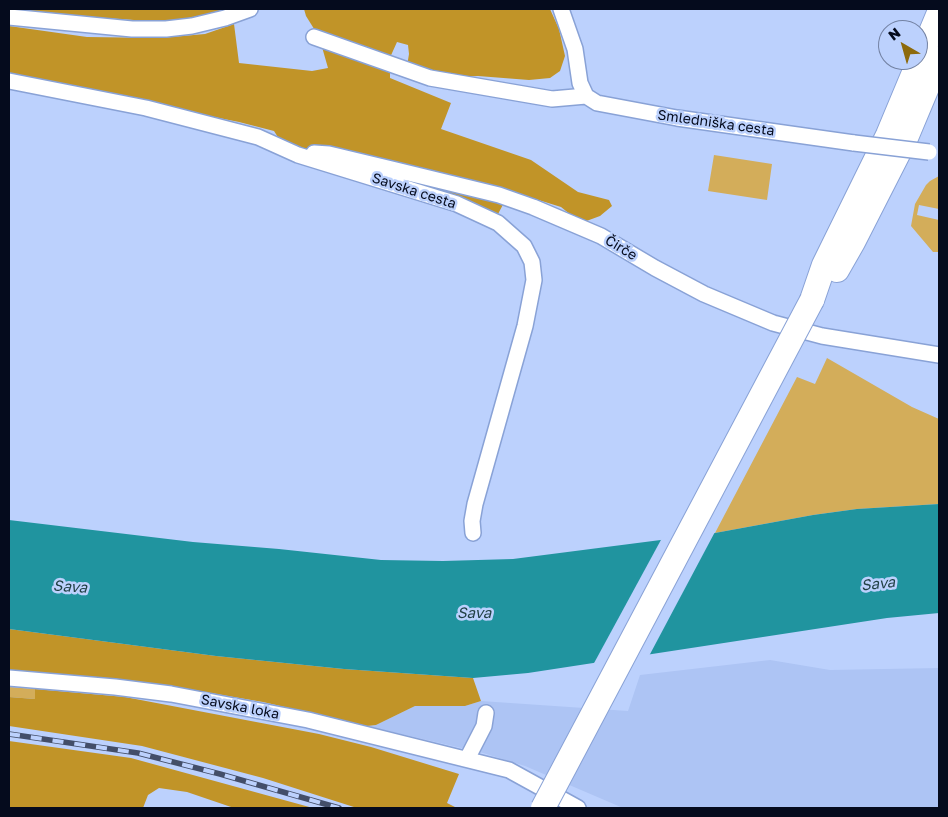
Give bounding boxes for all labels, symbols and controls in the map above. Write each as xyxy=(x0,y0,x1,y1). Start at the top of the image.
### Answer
north arrow xyxy=(878,20,928,70)
text: N xyxy=(885,24,903,44)
street label: Smledniška cesta xyxy=(656,106,776,140)
street label: Savska cesta xyxy=(370,169,458,213)
street label: Čirče xyxy=(602,232,640,264)
water label: Sava xyxy=(860,573,896,595)
water label: Sava xyxy=(52,577,88,597)
water label: Sava xyxy=(457,604,491,622)
street label: Savska loka xyxy=(199,691,281,723)

